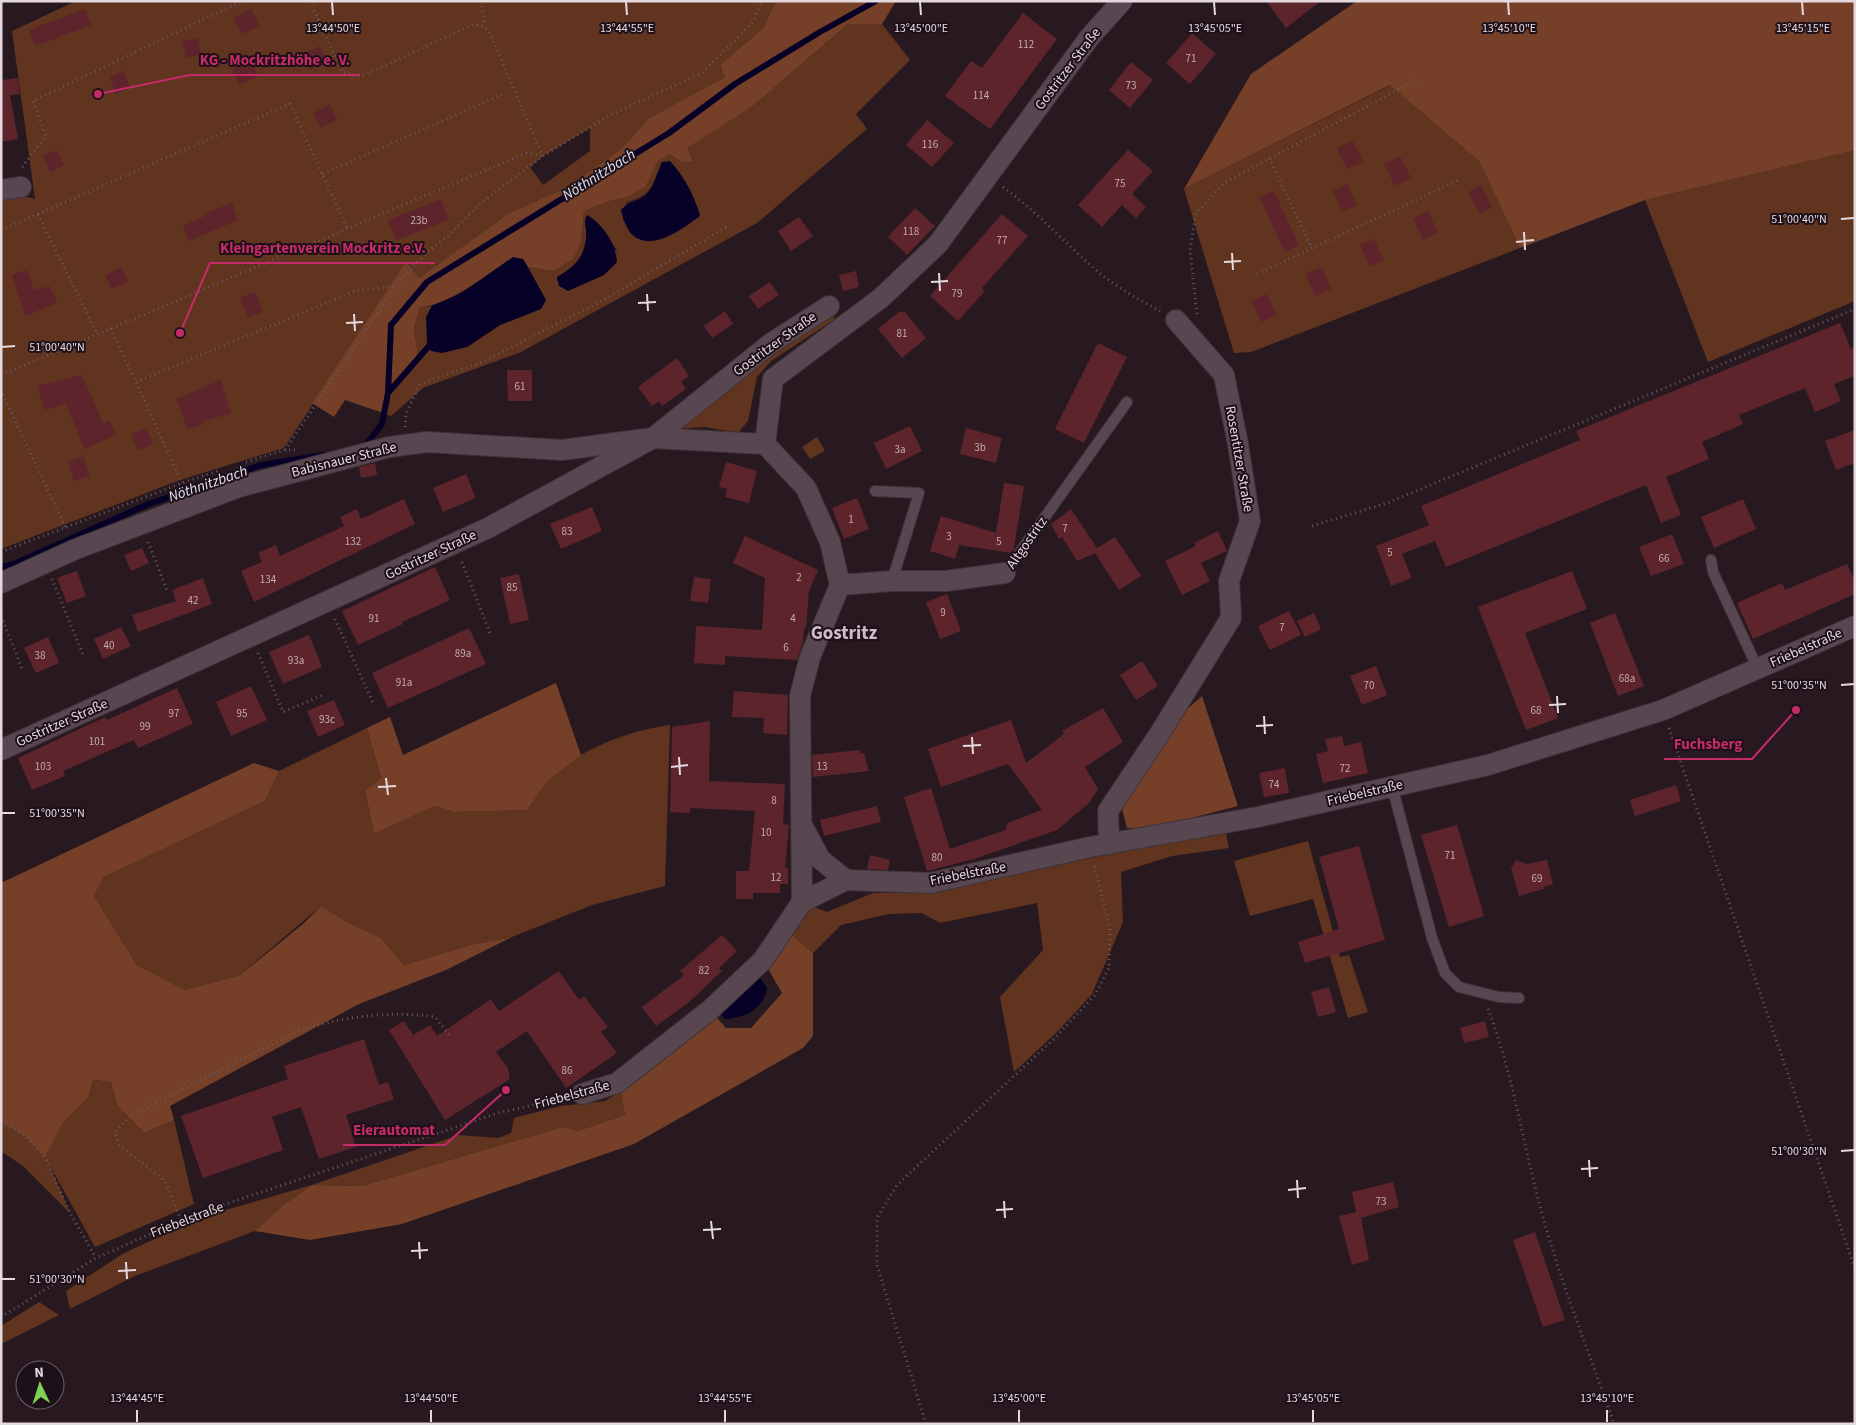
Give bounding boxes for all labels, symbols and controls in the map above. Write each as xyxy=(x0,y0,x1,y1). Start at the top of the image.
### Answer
text: 13°44'50"E xyxy=(306,20,360,37)
text: 13°44'55"E xyxy=(600,20,654,37)
text: 13°45'00"E xyxy=(894,20,948,37)
text: 13°45'05"E xyxy=(1188,20,1242,37)
text: 13°45'10"E xyxy=(1482,20,1536,37)
text: 13°45'15"E xyxy=(1776,20,1830,37)
street label: Gostritzer Straße xyxy=(1030,24,1106,114)
house number: 112 xyxy=(1018,37,1034,52)
callout: KG - Mockritzhöhe e. V. xyxy=(190,45,360,75)
text: KG - Mockritzhöhe e. V. xyxy=(200,50,350,71)
house number: 71 xyxy=(1186,51,1196,66)
house number: 73 xyxy=(1126,78,1136,93)
house number: 114 xyxy=(973,88,990,103)
house number: 116 xyxy=(922,137,939,152)
water label: Nöthnitzbach xyxy=(558,144,640,206)
house number: 75 xyxy=(1115,176,1125,191)
text: 51°00'40"N xyxy=(1771,211,1827,228)
house number: 23b xyxy=(410,213,428,228)
house number: 118 xyxy=(903,224,920,239)
callout: Kleingartenverein Mockritz e.V. xyxy=(210,233,435,263)
house number: 77 xyxy=(997,233,1007,248)
text: Kleingartenverein Mockritz e.V. xyxy=(220,238,426,259)
house number: 79 xyxy=(952,286,962,301)
street label: Gostritzer Straße xyxy=(729,307,821,381)
house number: 81 xyxy=(897,326,907,341)
text: 51°00'40"N xyxy=(29,339,85,356)
house number: 61 xyxy=(515,379,525,394)
street label: Rosentitzer Straße xyxy=(1220,404,1258,514)
street label: Babisnauer Straße xyxy=(289,437,399,483)
house number: 3b xyxy=(974,440,986,455)
house number: 3a xyxy=(894,442,906,457)
water label: Nöthnitzbach xyxy=(166,461,251,507)
house number: 1 xyxy=(848,512,854,527)
street label: Altgostritz xyxy=(1002,513,1052,573)
house number: 7 xyxy=(1062,521,1068,536)
house number: 83 xyxy=(562,524,572,539)
street label: Gostritzer Straße xyxy=(382,525,480,585)
house number: 3 xyxy=(946,529,952,544)
house number: 132 xyxy=(345,534,361,549)
house number: 5 xyxy=(996,534,1002,549)
house number: 5 xyxy=(1387,545,1393,560)
house number: 66 xyxy=(1659,551,1670,566)
house number: 2 xyxy=(796,570,802,585)
house number: 134 xyxy=(260,572,277,587)
house number: 85 xyxy=(507,580,517,595)
house number: 42 xyxy=(188,593,198,608)
house number: 9 xyxy=(940,605,946,620)
house number: 91 xyxy=(369,611,379,626)
house number: 4 xyxy=(790,611,796,626)
district label: Gostritz xyxy=(811,620,878,647)
house number: 7 xyxy=(1279,620,1285,635)
street label: Friebelstraße xyxy=(1767,623,1845,673)
house number: 40 xyxy=(104,638,114,653)
house number: 6 xyxy=(783,640,789,655)
house number: 89a xyxy=(455,646,471,661)
house number: 38 xyxy=(35,648,46,663)
house number: 93a xyxy=(288,653,304,668)
house number: 68a xyxy=(1619,671,1635,686)
house number: 91a xyxy=(396,675,412,690)
text: 51°00'35"N xyxy=(1771,677,1827,694)
house number: 70 xyxy=(1364,678,1374,693)
street label: Gostritzer Straße xyxy=(13,694,111,752)
house number: 68 xyxy=(1531,703,1542,718)
house number: 97 xyxy=(169,706,179,721)
house number: 95 xyxy=(237,706,247,721)
house number: 93c xyxy=(319,712,335,727)
house number: 99 xyxy=(140,719,150,734)
callout: Fuchsberg xyxy=(1664,729,1752,759)
house number: 101 xyxy=(89,734,105,749)
text: Fuchsberg xyxy=(1674,734,1742,755)
house number: 103 xyxy=(35,759,51,774)
house number: 13 xyxy=(817,759,827,774)
house number: 72 xyxy=(1340,761,1350,776)
street label: Friebelstraße xyxy=(1325,775,1405,811)
house number: 74 xyxy=(1269,777,1280,792)
house number: 8 xyxy=(771,793,777,808)
text: 51°00'35"N xyxy=(29,805,85,822)
house number: 10 xyxy=(761,825,771,840)
house number: 71 xyxy=(1445,848,1455,863)
house number: 80 xyxy=(932,850,942,865)
street label: Friebelstraße xyxy=(928,857,1008,891)
house number: 12 xyxy=(771,870,781,885)
house number: 69 xyxy=(1532,871,1542,886)
house number: 82 xyxy=(699,963,709,978)
house number: 86 xyxy=(562,1063,573,1078)
street label: Friebelstraße xyxy=(532,1075,612,1115)
callout: Eierautomat xyxy=(343,1115,445,1145)
text: Eierautomat xyxy=(353,1120,435,1141)
text: 51°00'30"N xyxy=(1771,1143,1827,1160)
house number: 73 xyxy=(1376,1194,1386,1209)
street label: Friebelstraße xyxy=(147,1197,227,1243)
text: 51°00'30"N xyxy=(29,1271,85,1288)
north arrow xyxy=(15,1360,65,1410)
text: N xyxy=(34,1363,45,1383)
text: 13°44'45"E xyxy=(110,1390,164,1407)
text: 13°44'50"E xyxy=(404,1390,458,1407)
text: 13°44'55"E xyxy=(698,1390,752,1407)
text: 13°45'00"E xyxy=(992,1390,1046,1407)
text: 13°45'05"E xyxy=(1286,1390,1340,1407)
text: 13°45'10"E xyxy=(1580,1390,1634,1407)

